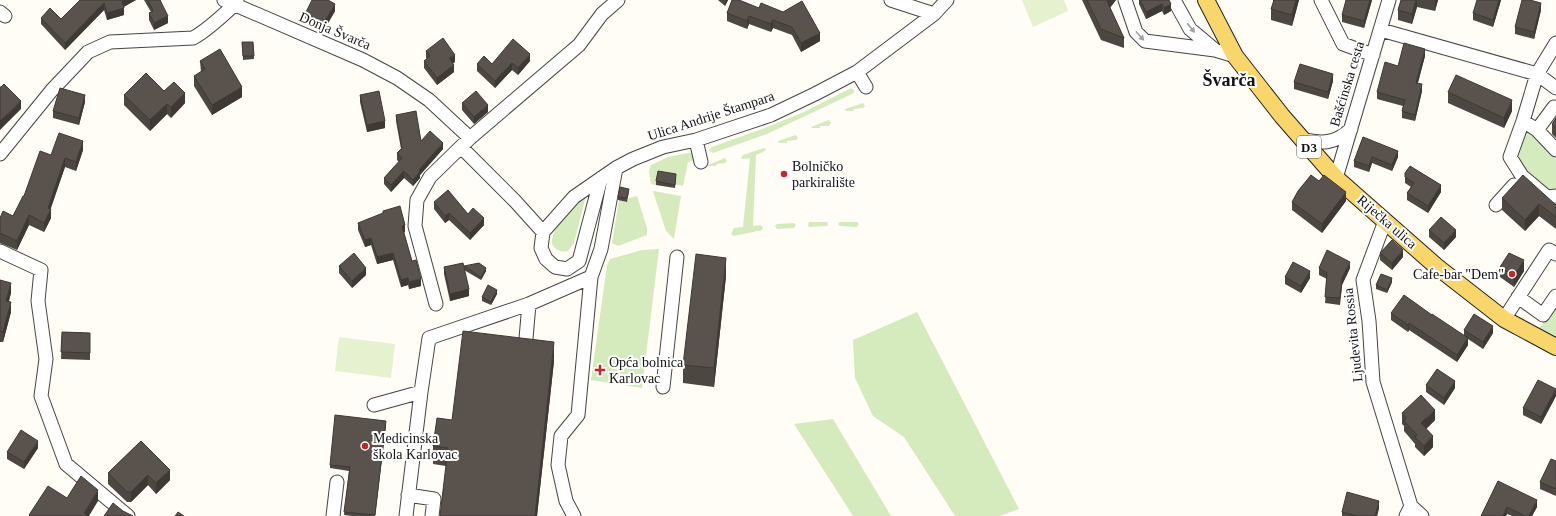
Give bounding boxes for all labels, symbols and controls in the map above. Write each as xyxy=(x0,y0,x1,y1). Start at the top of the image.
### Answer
street label: Donja Švarča xyxy=(297,8,374,53)
one-way arrow xyxy=(1187,23,1195,33)
one-way arrow xyxy=(1135,30,1144,41)
street label: Bašćinska cesta xyxy=(1327,39,1367,128)
district label: Švarča xyxy=(1203,69,1256,90)
street label: Ulica Andrije Štampara xyxy=(646,87,777,144)
road number: D3 xyxy=(1297,136,1321,158)
place label: Bolničko parkiralište xyxy=(792,159,855,190)
marker: Bolničko parkiralište xyxy=(779,169,789,179)
street label: Riječka ulica xyxy=(1354,192,1420,252)
place label: Cafe-bar "Dem" xyxy=(1413,267,1504,282)
marker: Cafe-bar "Dem" xyxy=(1507,269,1517,279)
street label: Ljudevita Rossia xyxy=(1341,286,1365,383)
place label: Opća bolnica Karlovac xyxy=(609,355,684,386)
marker: Opća bolnica Karlovac xyxy=(594,364,606,376)
place label: Medicinska škola Karlovac xyxy=(373,431,457,462)
marker: Medicinska škola Karlovac xyxy=(360,441,370,451)

